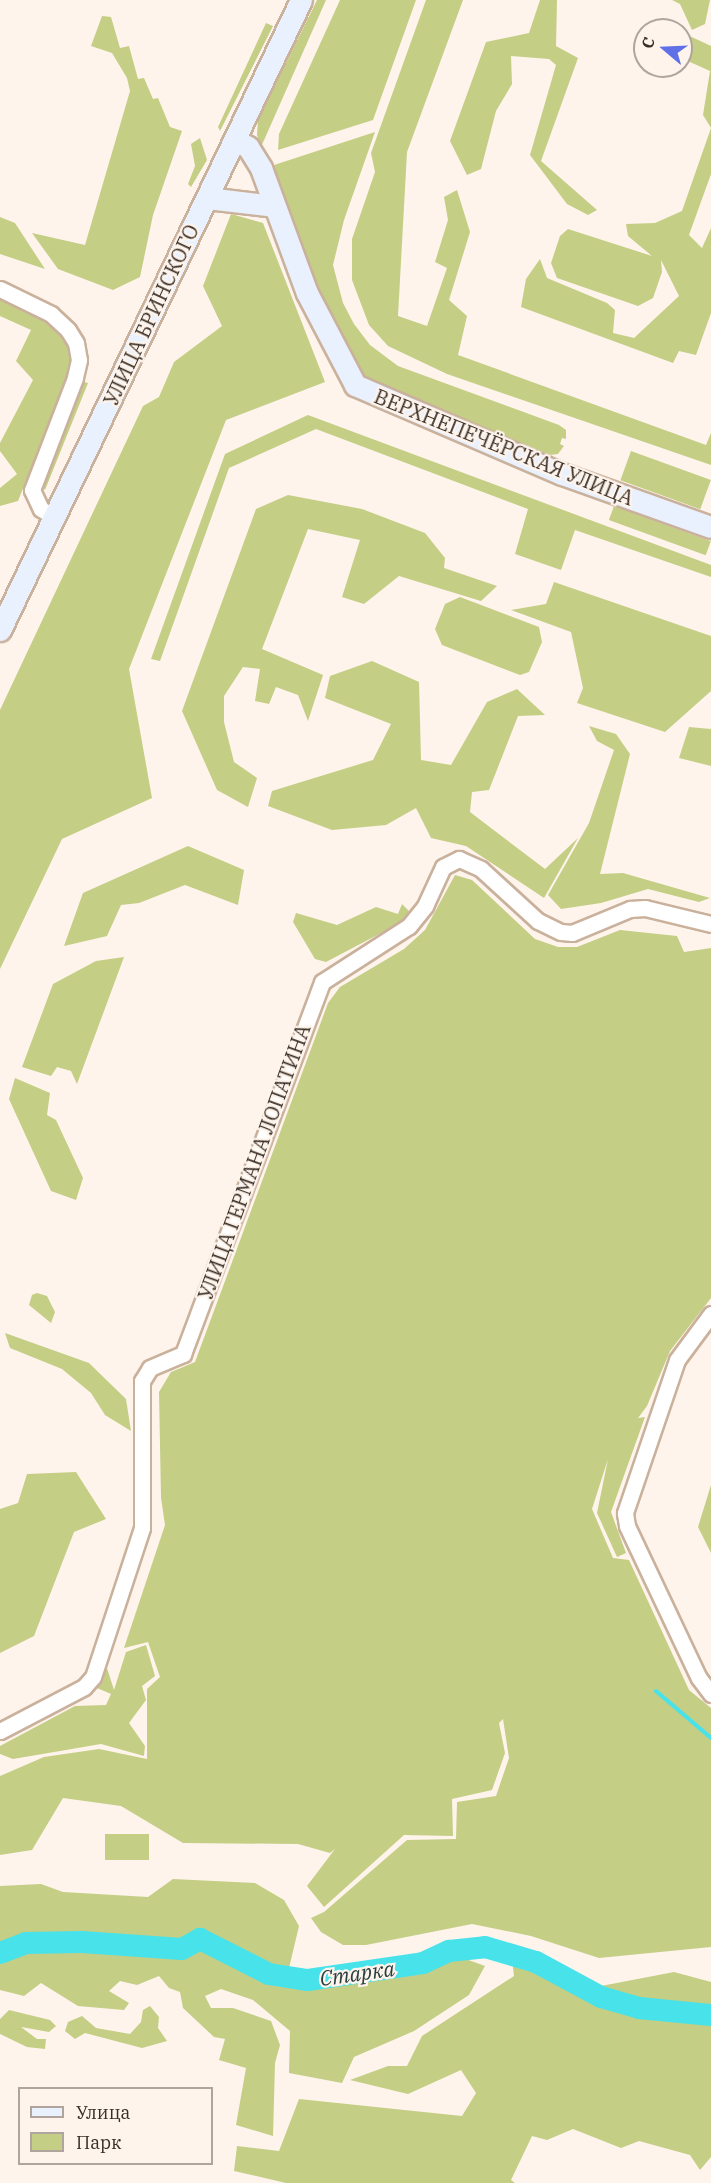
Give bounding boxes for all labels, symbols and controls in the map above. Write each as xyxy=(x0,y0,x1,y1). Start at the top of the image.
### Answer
north arrow xyxy=(633,18,693,78)
text: С xyxy=(637,35,659,51)
street label: УЛИЦА БРИНСКОГО xyxy=(99,221,203,409)
street label: ВЕРХНЕПЕЧЁРСКАЯ УЛИЦА xyxy=(371,384,637,510)
street label: УЛИЦА ГЕРМАНА ЛОПАТИНА xyxy=(193,1021,315,1303)
water label: Старка xyxy=(318,1955,396,1991)
legend xyxy=(18,2087,213,2165)
text: Улица xyxy=(76,2101,130,2124)
text: Парк xyxy=(76,2131,122,2154)

